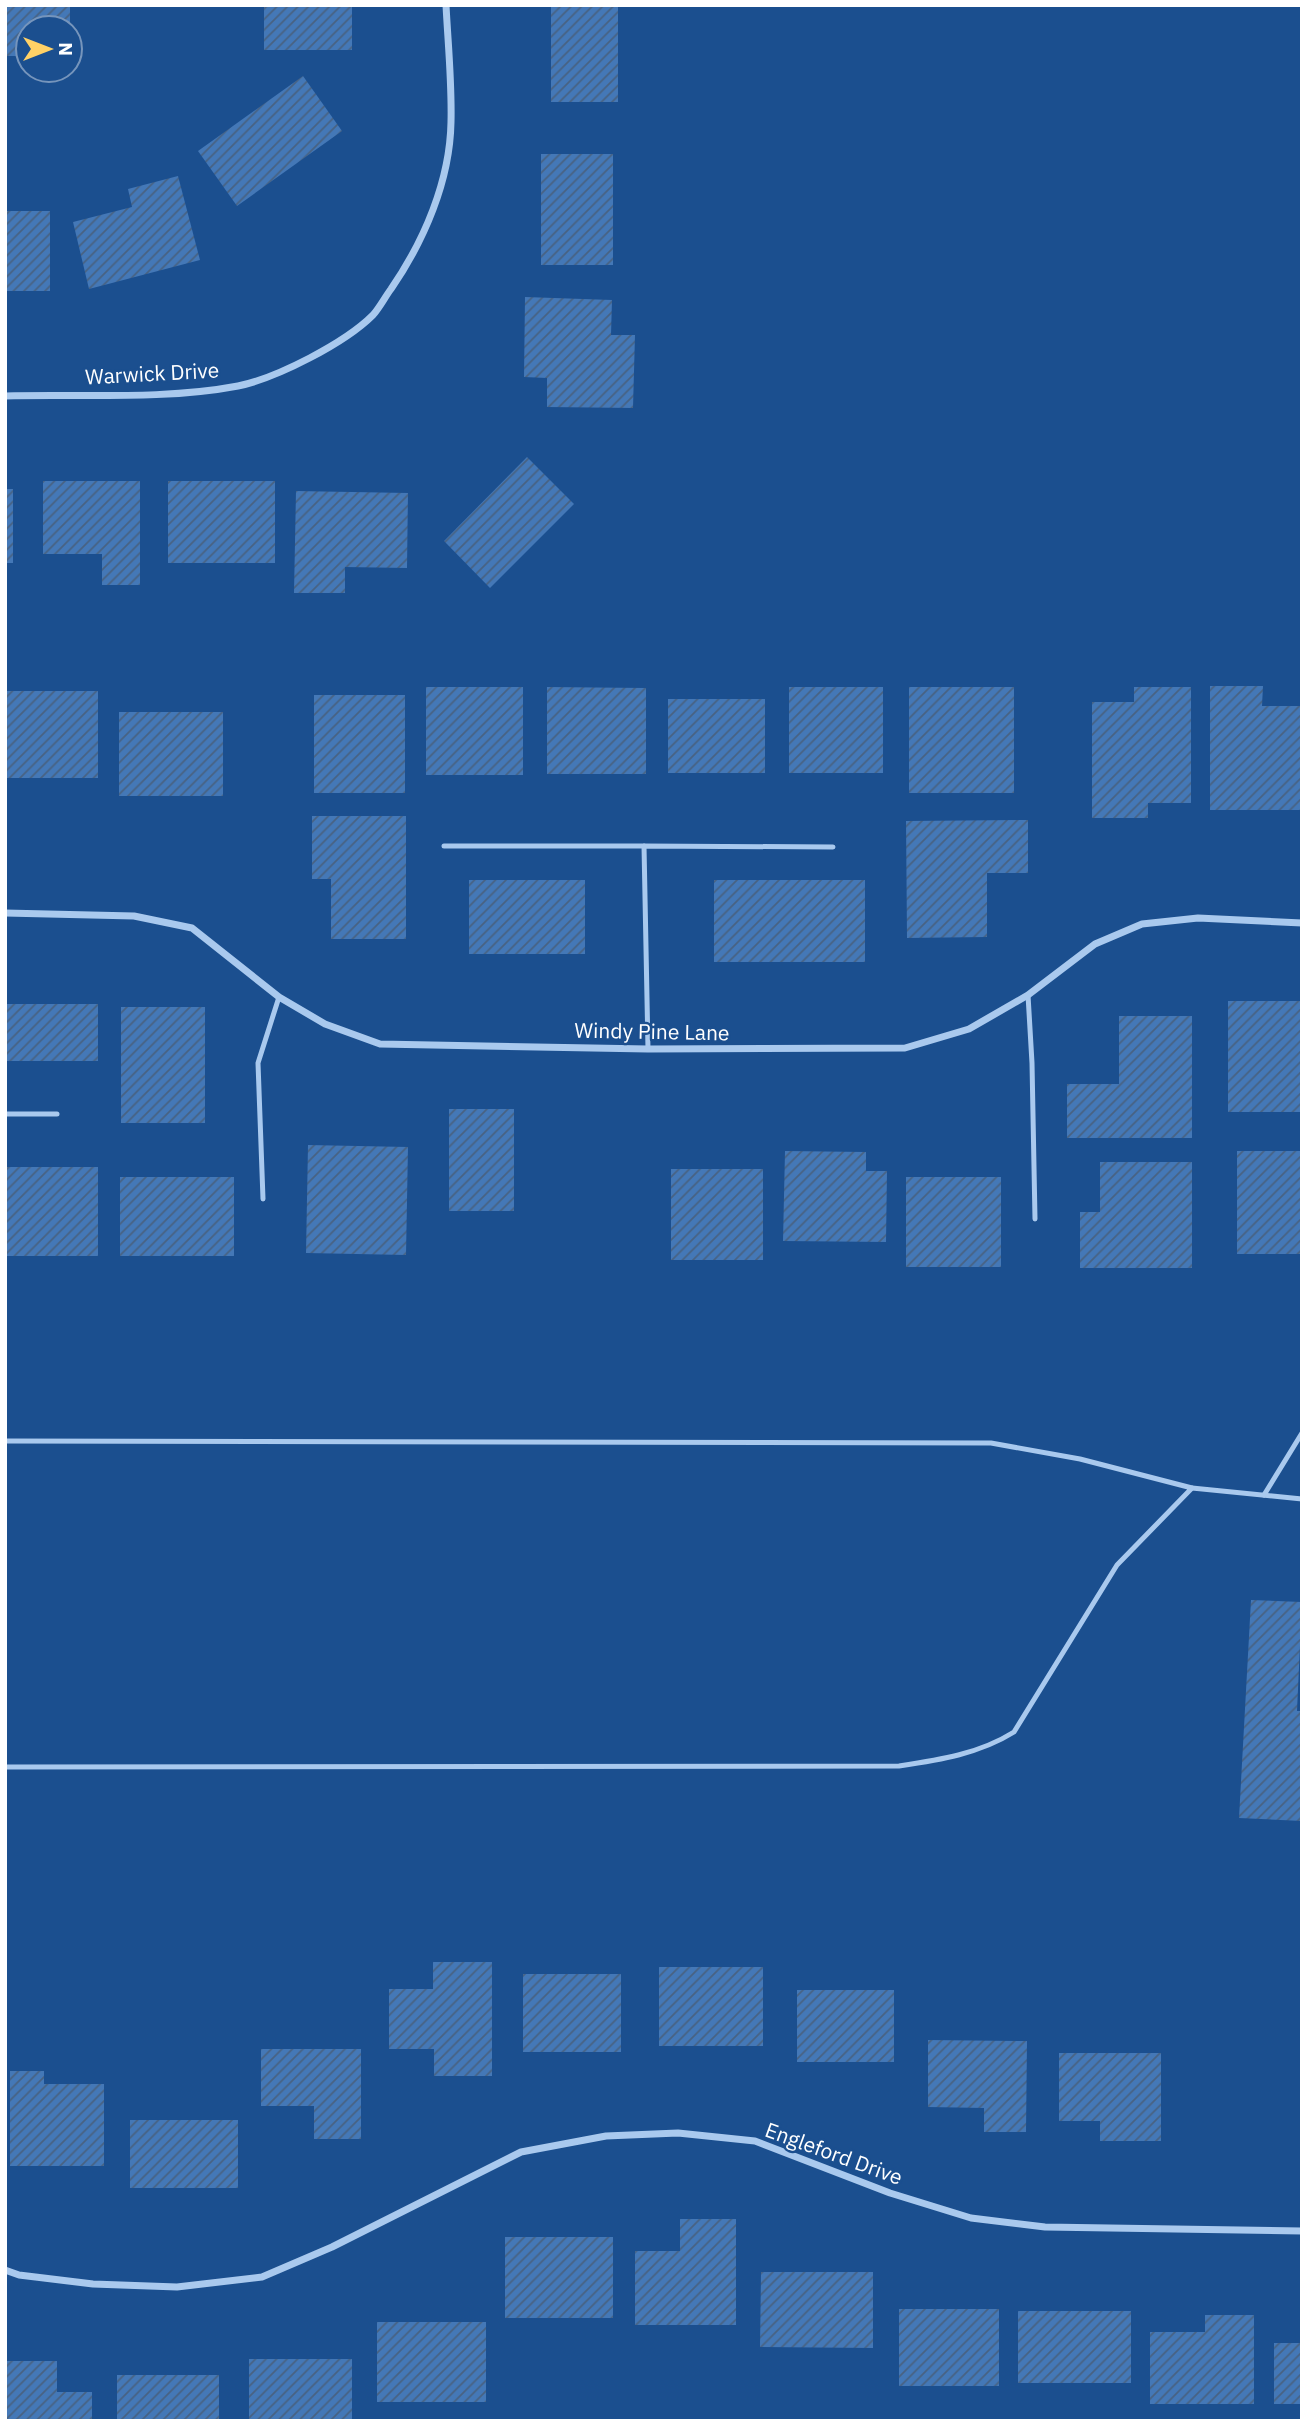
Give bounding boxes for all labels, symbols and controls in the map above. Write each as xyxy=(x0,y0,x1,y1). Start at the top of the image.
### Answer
north arrow xyxy=(14,14,84,84)
text: N xyxy=(54,42,78,56)
street label: Warwick Drive xyxy=(84,356,220,390)
street label: Windy Pine Lane xyxy=(574,1016,730,1046)
street label: Engleford Drive xyxy=(761,2115,907,2191)

